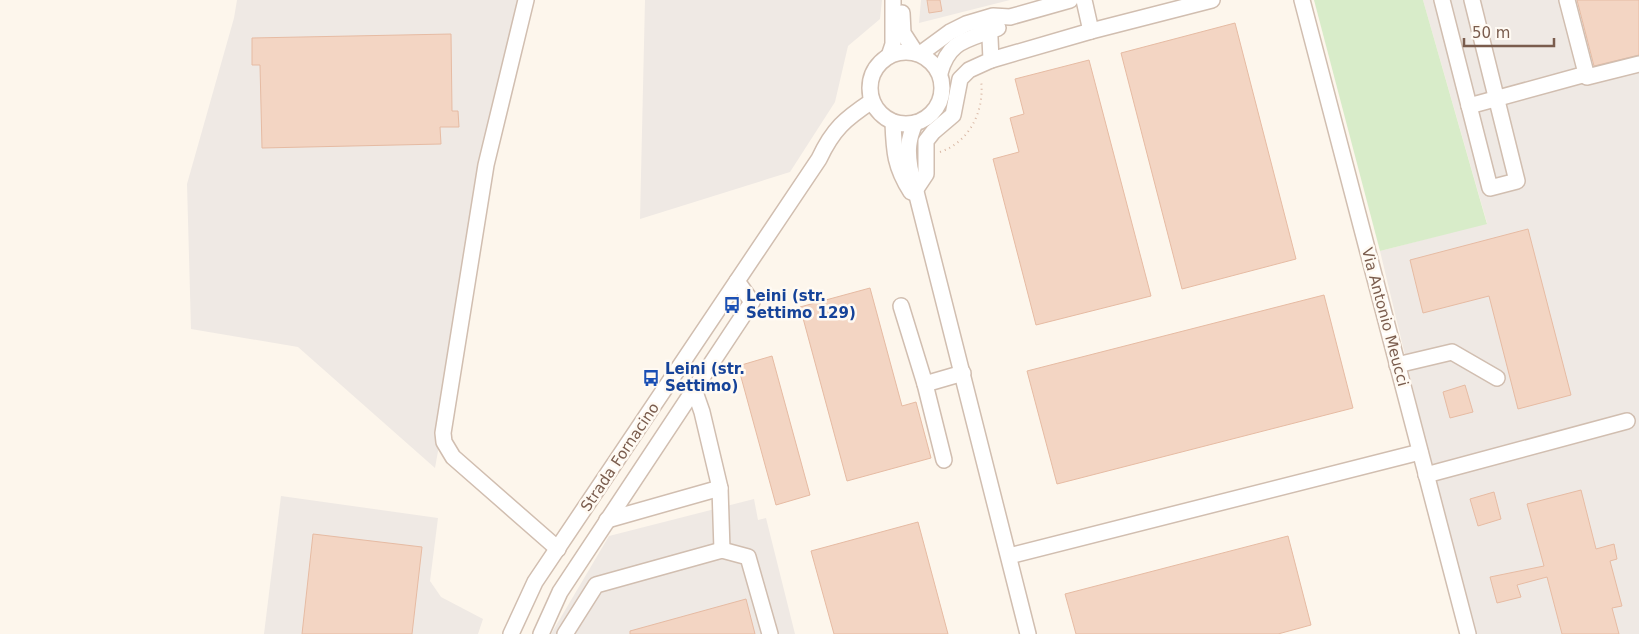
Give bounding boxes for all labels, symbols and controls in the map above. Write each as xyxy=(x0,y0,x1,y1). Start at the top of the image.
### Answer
scale bar xyxy=(1464,15,1554,47)
text: 50 m xyxy=(1472,24,1510,42)
street label: Via Antonio Meucci xyxy=(1358,246,1412,388)
place label: Leini (str. Settimo 129) xyxy=(746,287,856,322)
bus stop icon: Leini (str. Settimo 129) xyxy=(722,295,742,315)
place label: Leini (str. Settimo) xyxy=(665,360,745,395)
bus stop icon: Leini (str. Settimo) xyxy=(641,368,661,388)
street label: Strada Fornacino xyxy=(577,399,663,515)

